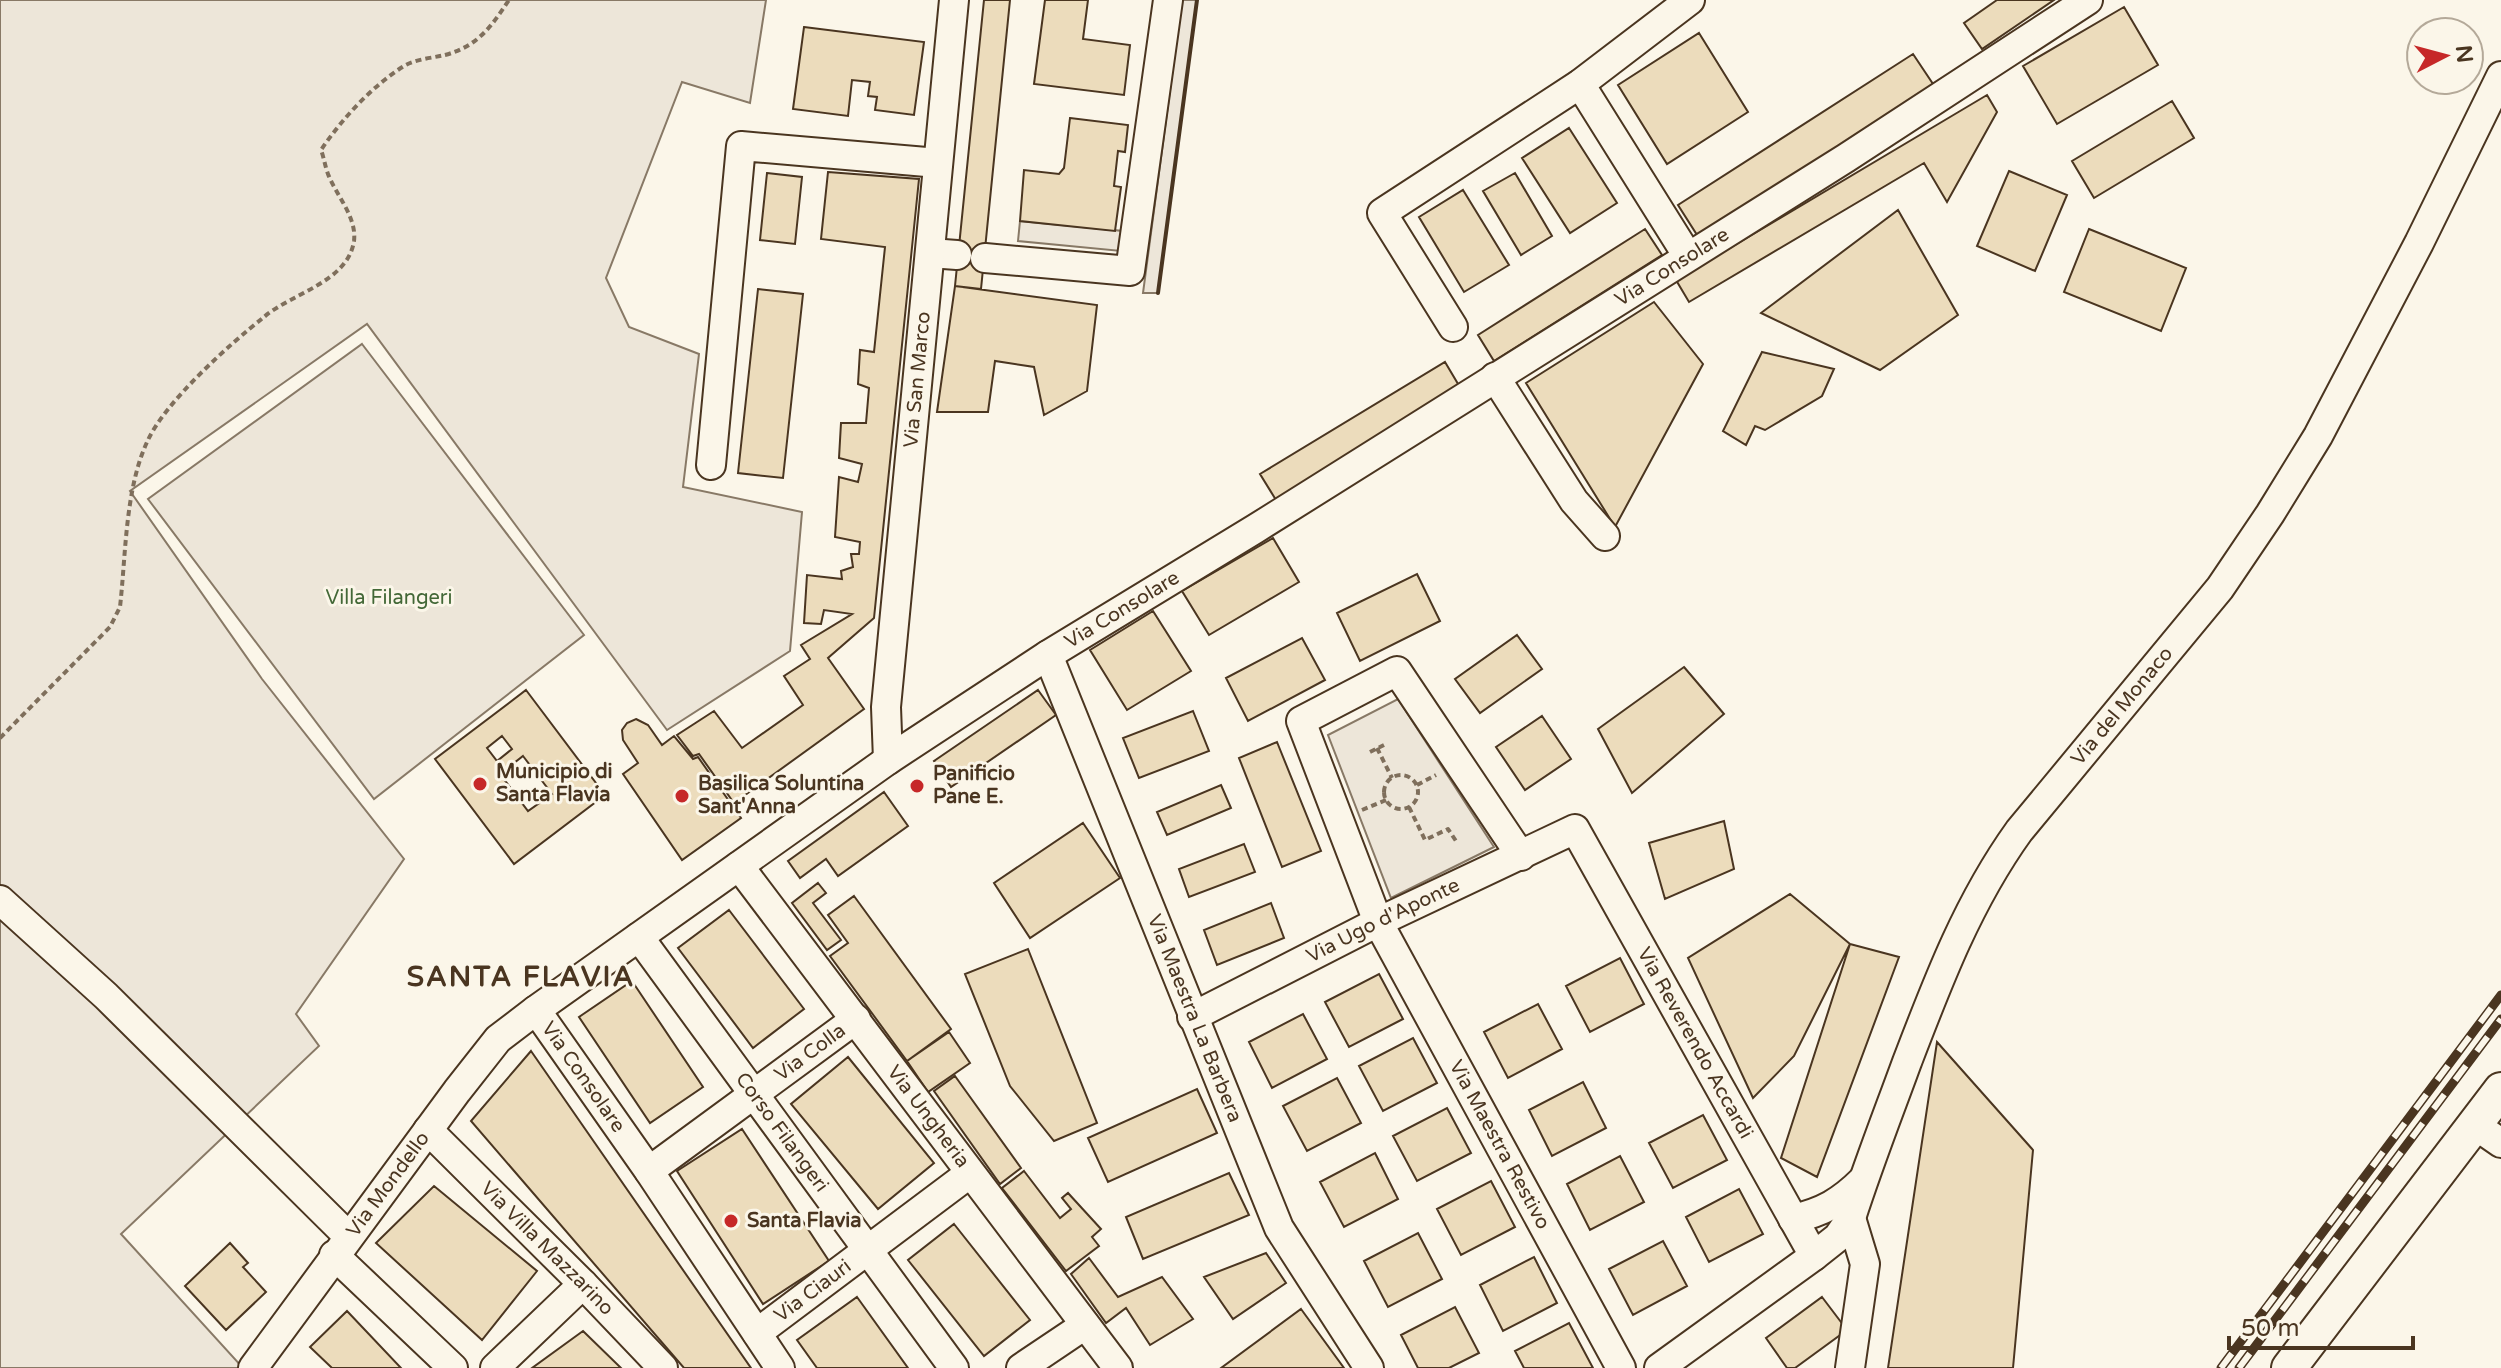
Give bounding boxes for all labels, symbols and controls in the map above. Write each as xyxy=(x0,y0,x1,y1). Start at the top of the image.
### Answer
north arrow xyxy=(2405,16,2485,96)
text: N xyxy=(2450,44,2478,64)
street label: Via Consolare xyxy=(1611,222,1733,312)
street label: Via San Marco xyxy=(899,310,936,449)
street label: Via Consolare xyxy=(1061,566,1184,654)
park label: Villa Filangeri xyxy=(326,586,452,610)
street label: Via del Monaco xyxy=(2066,642,2178,770)
place label: Municipio di Santa Flavia xyxy=(496,760,613,807)
place label: Panificio Pane E. xyxy=(933,762,1015,809)
place label: Basilica Soluntina Sant'Anna xyxy=(698,772,864,819)
marker: Municipio di Santa Flavia xyxy=(471,775,489,793)
marker: Panificio Pane E. xyxy=(908,777,926,795)
marker: Basilica Soluntina Sant'Anna xyxy=(673,787,691,805)
street label: Via Ugo d'Aponte xyxy=(1303,873,1463,968)
street label: Via Maestra La Barbera xyxy=(1142,911,1247,1126)
street label: Via Reverendo Accardi xyxy=(1632,943,1758,1143)
district label: SANTA FLAVIA xyxy=(407,960,635,994)
street label: Via Consolare xyxy=(536,1017,630,1137)
street label: Via Colla xyxy=(770,1019,850,1087)
street label: Via Maestra Restivo xyxy=(1444,1056,1555,1233)
street label: Via Ungheria xyxy=(882,1061,975,1173)
street label: Corso Filangeri xyxy=(730,1068,833,1197)
street label: Via Mondello xyxy=(342,1127,435,1242)
street label: Via Villa Mazzarino xyxy=(475,1177,619,1321)
place label: Santa Flavia xyxy=(747,1209,861,1233)
marker: Santa Flavia xyxy=(722,1212,740,1230)
street label: Via Ciauri xyxy=(770,1254,856,1328)
scale bar xyxy=(2229,1300,2413,1350)
text: 50 m xyxy=(2241,1314,2299,1343)

